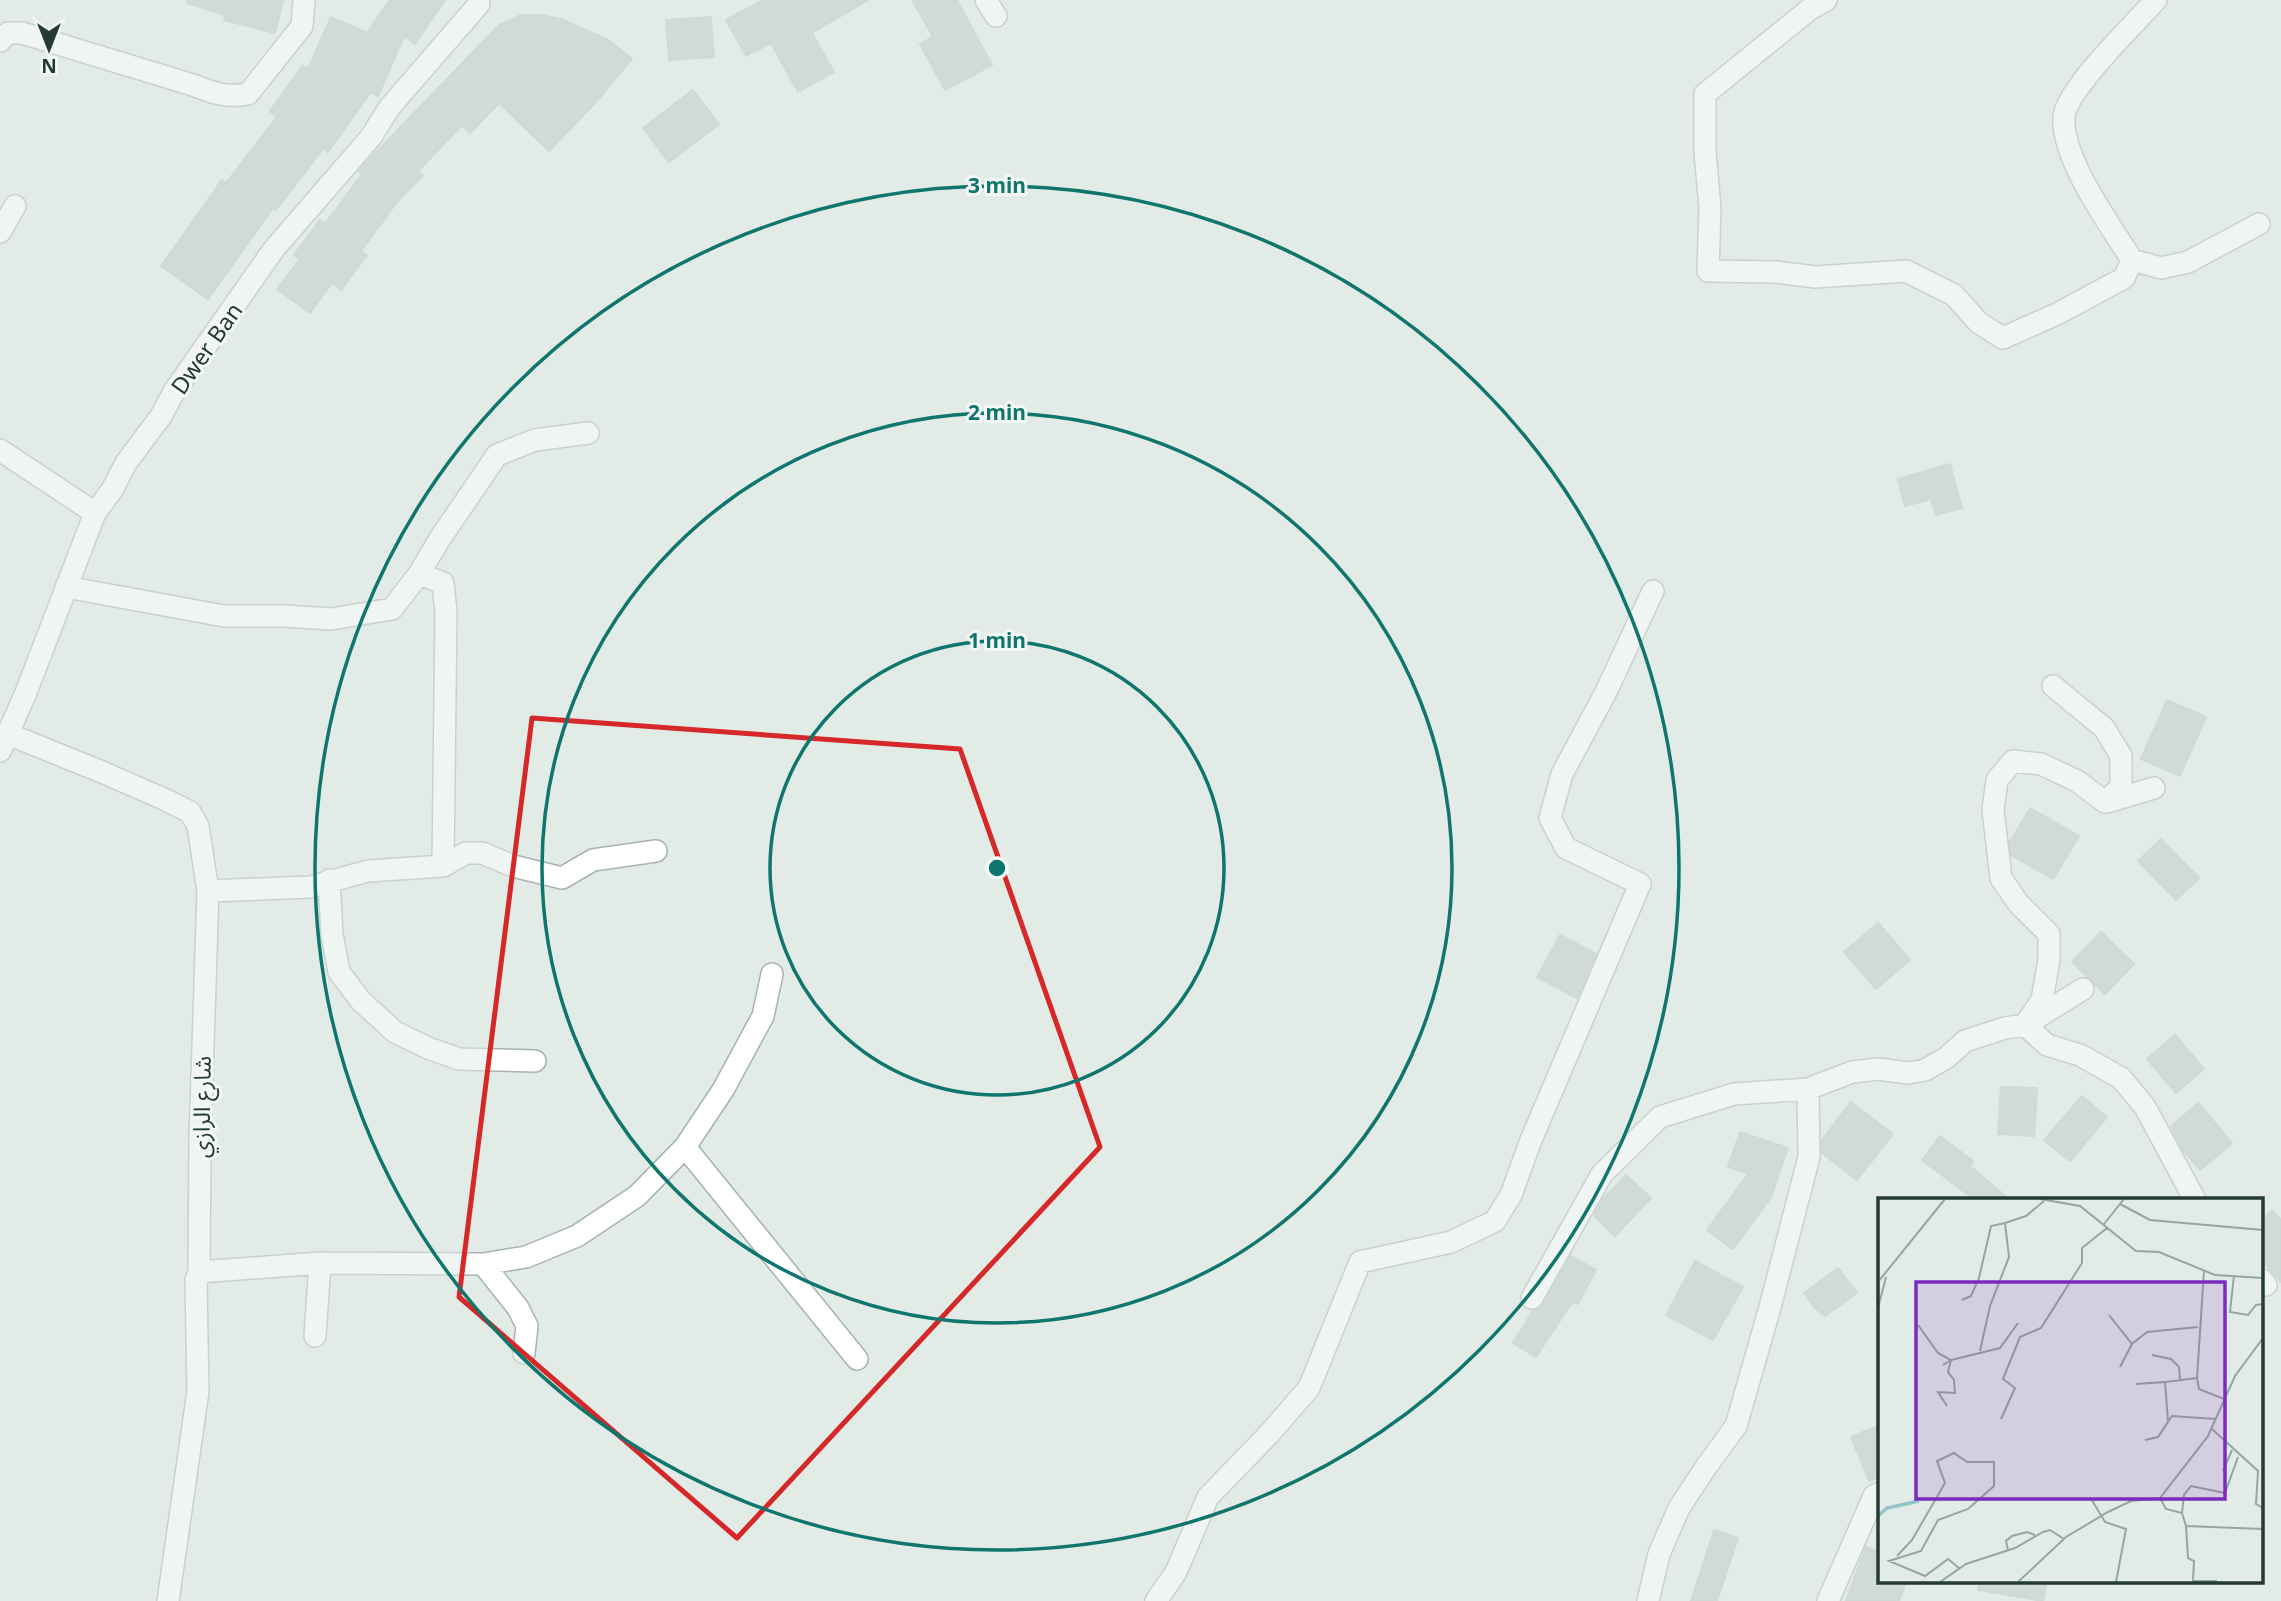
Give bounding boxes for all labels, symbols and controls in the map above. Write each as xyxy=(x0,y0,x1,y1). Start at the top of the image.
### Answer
north arrow xyxy=(14,14,84,84)
text: N xyxy=(41,53,57,79)
text: 3 min xyxy=(968,171,1026,199)
street label: Dwer Ban xyxy=(163,296,249,400)
text: 2 min xyxy=(968,398,1026,426)
text: 1 min xyxy=(968,626,1026,654)
centre of rings xyxy=(985,856,1009,880)
street label: شارع الرازي xyxy=(184,1056,220,1158)
inset map xyxy=(1878,1198,2264,1584)

